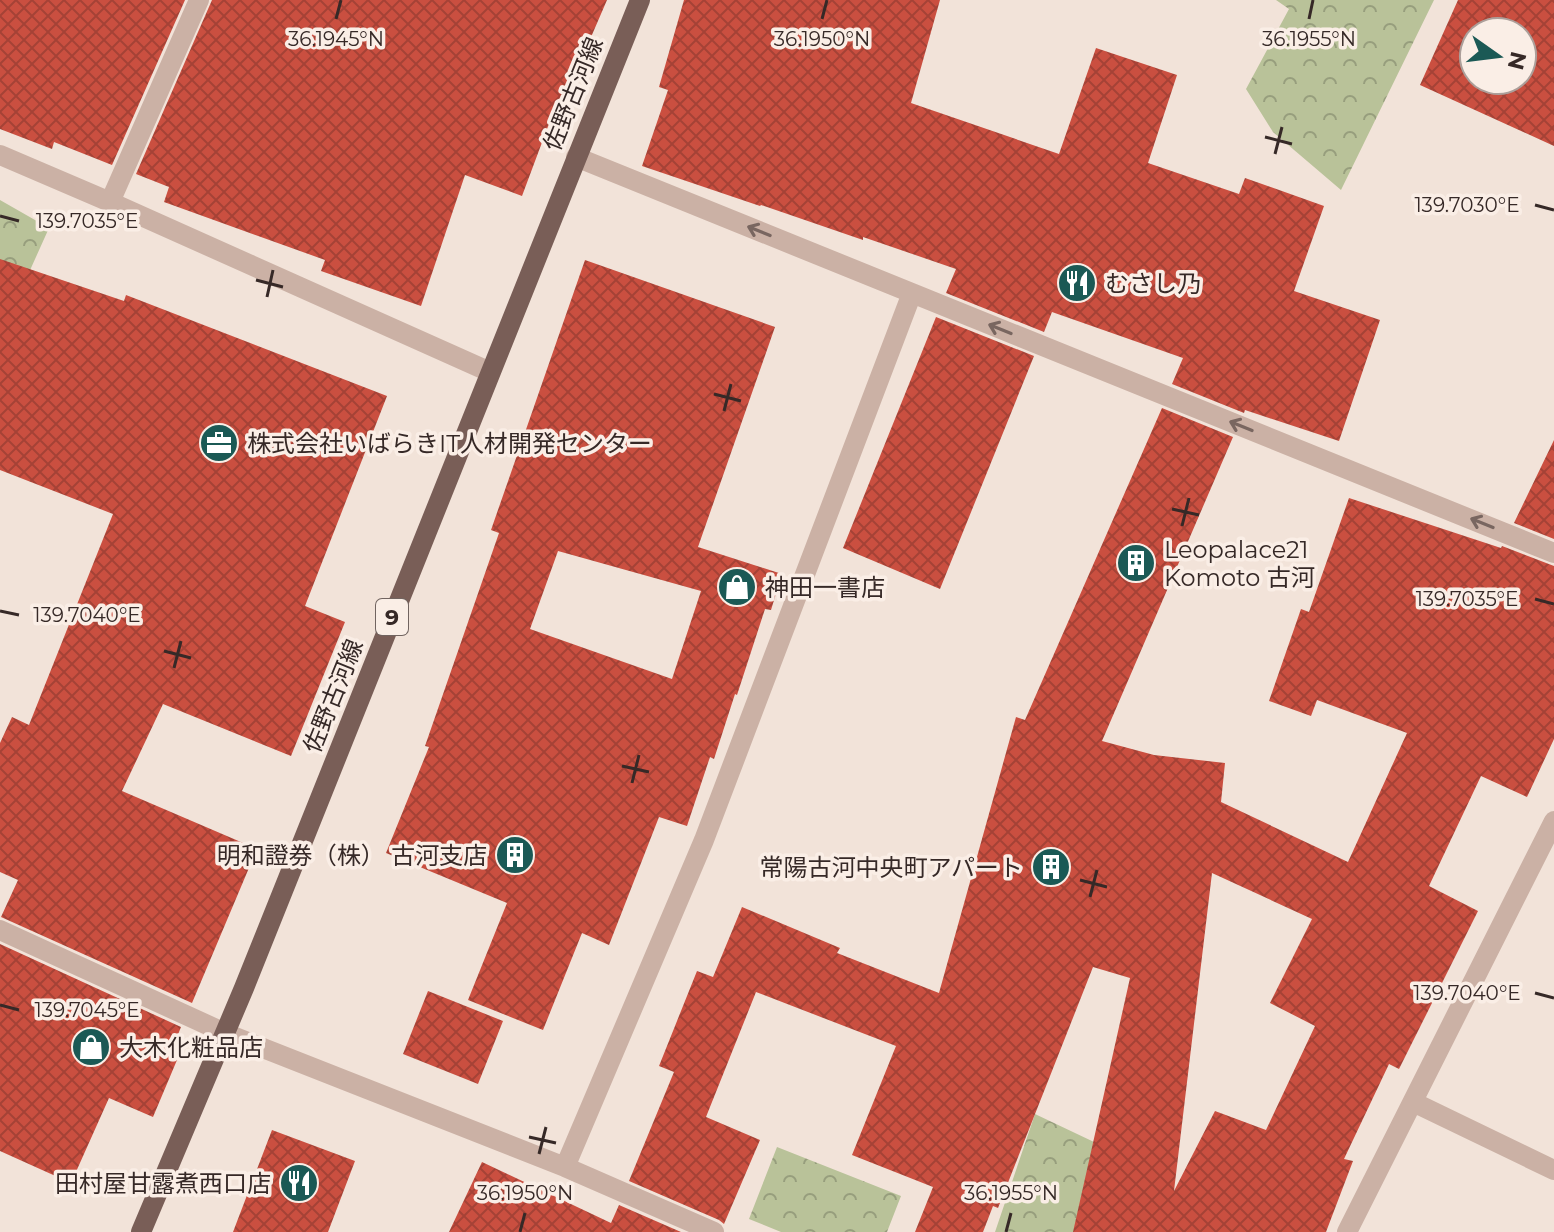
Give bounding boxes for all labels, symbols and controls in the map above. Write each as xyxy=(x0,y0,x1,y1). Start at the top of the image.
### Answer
north arrow xyxy=(1458,16,1538,96)
text: 36.1945°N xyxy=(288,27,384,51)
text: 36.1950°N xyxy=(774,27,870,51)
text: 36.1955°N xyxy=(1262,27,1356,51)
street label: 佐野古河線 xyxy=(537,33,609,155)
text: N xyxy=(1502,49,1532,73)
text: 139.7030°E xyxy=(1414,193,1520,217)
text: 139.7035°E xyxy=(36,209,138,233)
one-way arrow xyxy=(747,223,772,237)
restaurant icon: むさし乃 xyxy=(1056,262,1098,304)
place label: むさし乃 xyxy=(1105,269,1201,298)
one-way arrow xyxy=(988,320,1013,335)
one-way arrow xyxy=(1229,418,1254,432)
office icon: 株式会社いばらきIT人材開発センター xyxy=(198,422,240,464)
place label: 株式会社いばらきIT人材開発センター xyxy=(247,429,652,458)
one-way arrow xyxy=(1470,515,1495,530)
place label: Leopalace21 Komoto 古河 xyxy=(1164,535,1315,592)
building icon: Leopalace21 Komoto 古河 xyxy=(1115,542,1157,584)
shop icon: 神田一書店 xyxy=(716,566,758,608)
place label: 神田一書店 xyxy=(765,573,885,602)
text: 139.7035°E xyxy=(1416,587,1518,611)
road number: 9 xyxy=(376,599,408,635)
text: 139.7040°E xyxy=(33,603,141,627)
street label: 佐野古河線 xyxy=(297,635,369,757)
building icon: 明和證券（株） 古河支店 xyxy=(494,834,536,876)
place label: 明和證券（株） 古河支店 xyxy=(217,841,487,870)
building icon: 常陽古河中央町アパート xyxy=(1030,846,1072,888)
place label: 常陽古河中央町アパート xyxy=(759,853,1023,882)
text: 139.7040°E xyxy=(1413,981,1521,1005)
text: 139.7045°E xyxy=(34,998,140,1022)
shop icon: 大木化粧品店 xyxy=(70,1026,112,1068)
place label: 大木化粧品店 xyxy=(119,1033,263,1062)
restaurant icon: 田村屋甘露煮西口店 xyxy=(278,1162,320,1204)
place label: 田村屋甘露煮西口店 xyxy=(55,1169,271,1198)
text: 36.1950°N xyxy=(477,1181,573,1205)
text: 36.1955°N xyxy=(964,1181,1058,1205)

